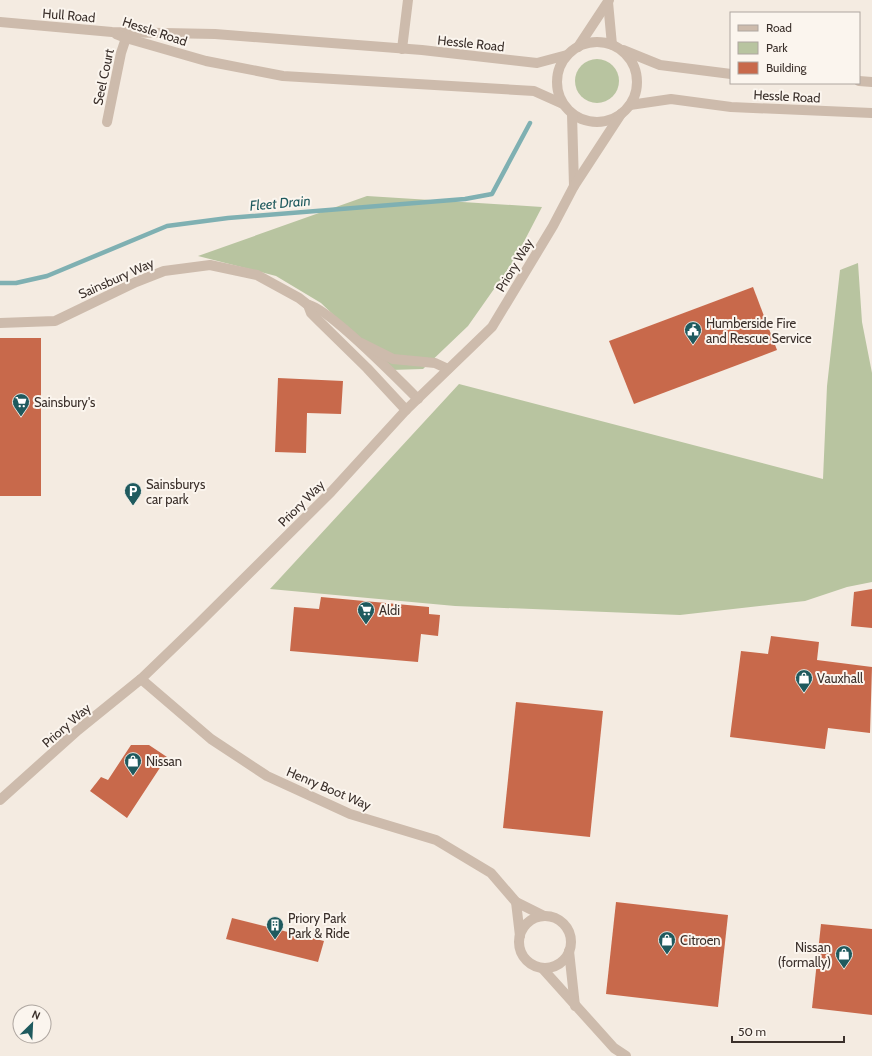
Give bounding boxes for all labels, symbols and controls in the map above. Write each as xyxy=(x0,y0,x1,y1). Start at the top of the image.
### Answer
street label: Hull Road xyxy=(42,5,96,25)
legend xyxy=(730,12,860,84)
street label: Hessle Road xyxy=(121,13,189,49)
text: Road xyxy=(766,20,792,35)
street label: Hessle Road xyxy=(437,32,505,54)
text: Park xyxy=(766,40,788,55)
street label: Seel Court xyxy=(89,47,117,107)
text: Building xyxy=(766,60,808,75)
street label: Hessle Road xyxy=(753,86,821,106)
water label: Fleet Drain xyxy=(249,191,311,215)
street label: Priory Way xyxy=(492,235,536,295)
street label: Sainsbury Way xyxy=(76,254,157,302)
place label: Humberside Fire and Rescue Service xyxy=(706,315,812,346)
public building icon: Humberside Fire and Rescue Service xyxy=(683,320,703,345)
supermarket icon: Sainsbury's xyxy=(11,392,31,417)
place label: Sainsbury's xyxy=(34,394,96,410)
place label: Sainsburys car park xyxy=(146,476,206,507)
street label: Priory Way xyxy=(274,476,328,530)
parking icon: Sainsburys car park xyxy=(123,481,143,506)
supermarket icon: Aldi xyxy=(356,600,376,625)
place label: Aldi xyxy=(379,602,400,618)
shop icon: Vauxhall xyxy=(794,668,814,693)
place label: Vauxhall xyxy=(817,670,863,686)
street label: Priory Way xyxy=(38,699,94,750)
shop icon: Nissan xyxy=(123,751,143,776)
place label: Nissan xyxy=(146,753,182,769)
street label: Henry Boot Way xyxy=(284,763,374,813)
place label: Priory Park Park & Ride xyxy=(288,910,350,941)
building icon: Priory Park Park & Ride xyxy=(265,915,285,940)
shop icon: Citroen xyxy=(657,930,677,955)
place label: Citroen xyxy=(680,932,721,948)
place label: Nissan (formally) xyxy=(778,939,831,970)
shop icon: Nissan (formally) xyxy=(834,944,854,969)
north arrow xyxy=(12,1004,52,1044)
text: N xyxy=(30,1007,42,1023)
scale bar xyxy=(732,1018,844,1044)
text: 50 m xyxy=(738,1024,766,1039)

